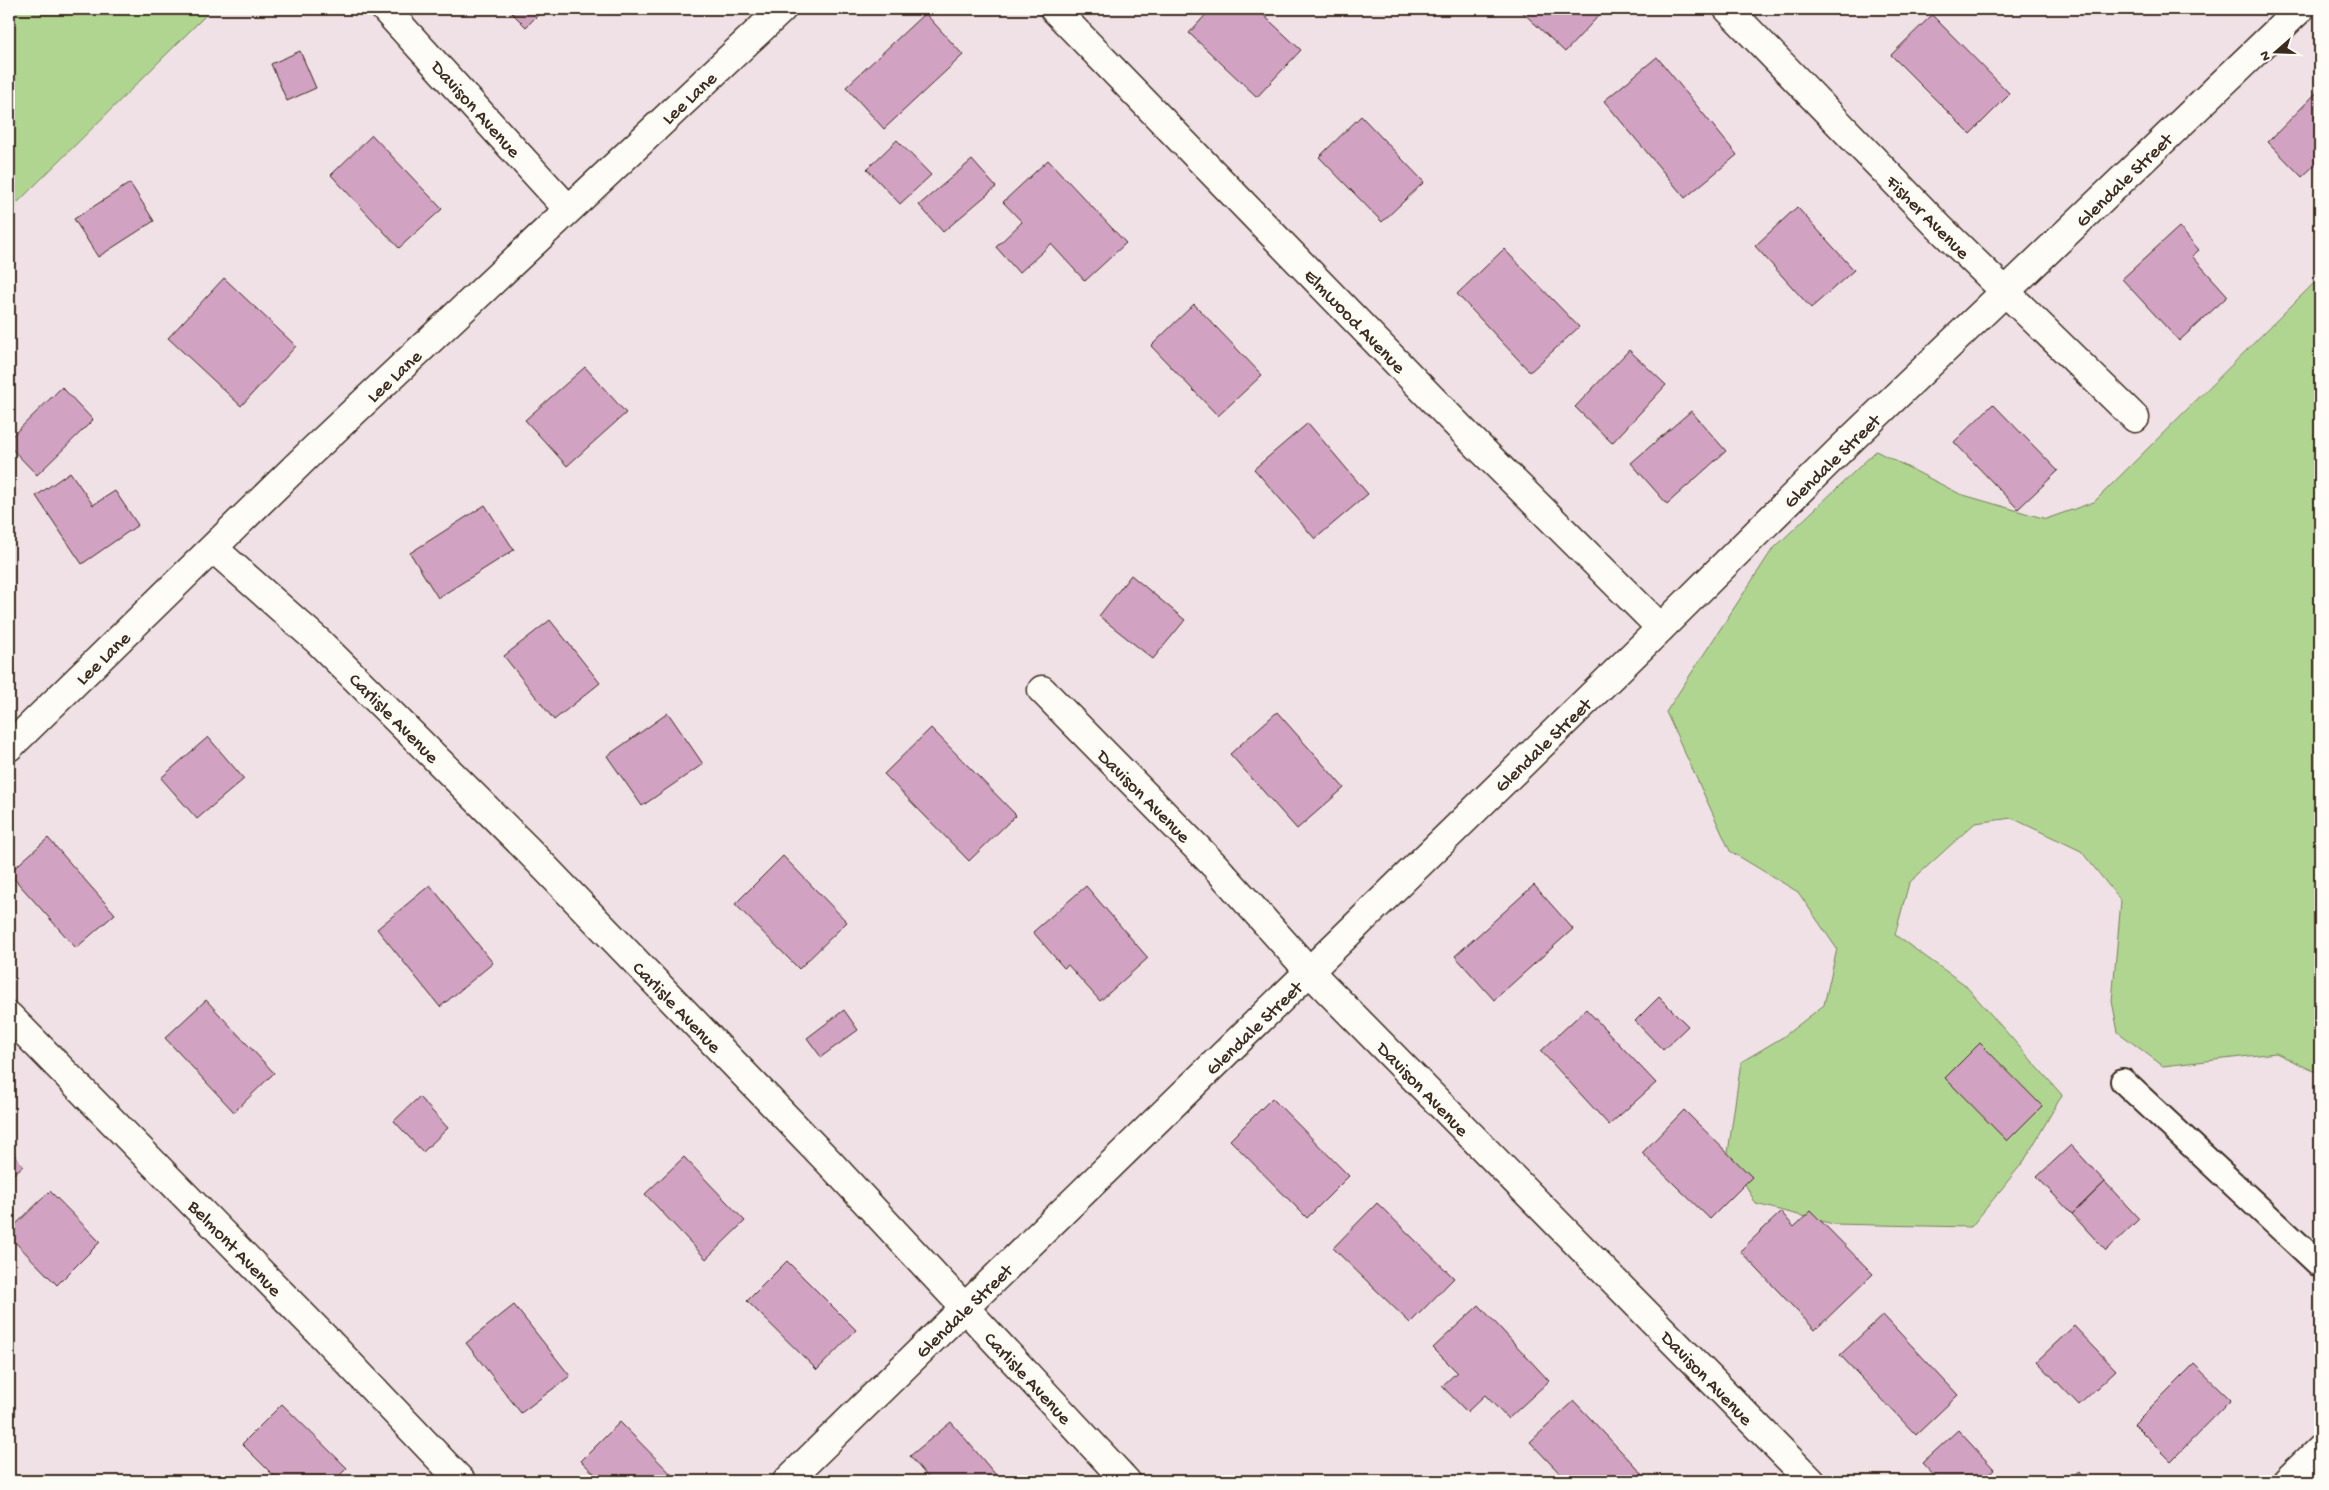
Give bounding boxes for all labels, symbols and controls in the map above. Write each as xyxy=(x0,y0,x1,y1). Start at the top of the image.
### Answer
north arrow xyxy=(2252,28,2302,78)
text: N xyxy=(2257,48,2276,63)
street label: Davison Avenue xyxy=(423,55,524,164)
street label: Lee Lane xyxy=(658,68,723,131)
street label: Glendale Street xyxy=(2072,128,2180,233)
street label: Fisher Avenue xyxy=(1879,171,1973,265)
street label: Elmwood Avenue xyxy=(1298,265,1409,380)
street label: Lee Lane xyxy=(363,346,428,409)
street label: Glendale Street xyxy=(1780,409,1888,514)
street label: Lee Lane xyxy=(72,628,137,691)
street label: Carlisle Avenue xyxy=(342,669,443,770)
street label: Glendale Street xyxy=(1491,693,1599,798)
street label: Davison Avenue xyxy=(1090,744,1194,849)
street label: Carlisle Avenue xyxy=(626,958,725,1059)
street label: Glendale Street xyxy=(1202,976,1310,1081)
street label: Davison Avenue xyxy=(1369,1037,1473,1143)
street label: Belmont Avenue xyxy=(181,1196,285,1303)
street label: Glendale Street xyxy=(912,1259,1020,1364)
street label: Davison Avenue xyxy=(1653,1326,1757,1432)
street label: Carlisle Avenue xyxy=(978,1328,1075,1431)

